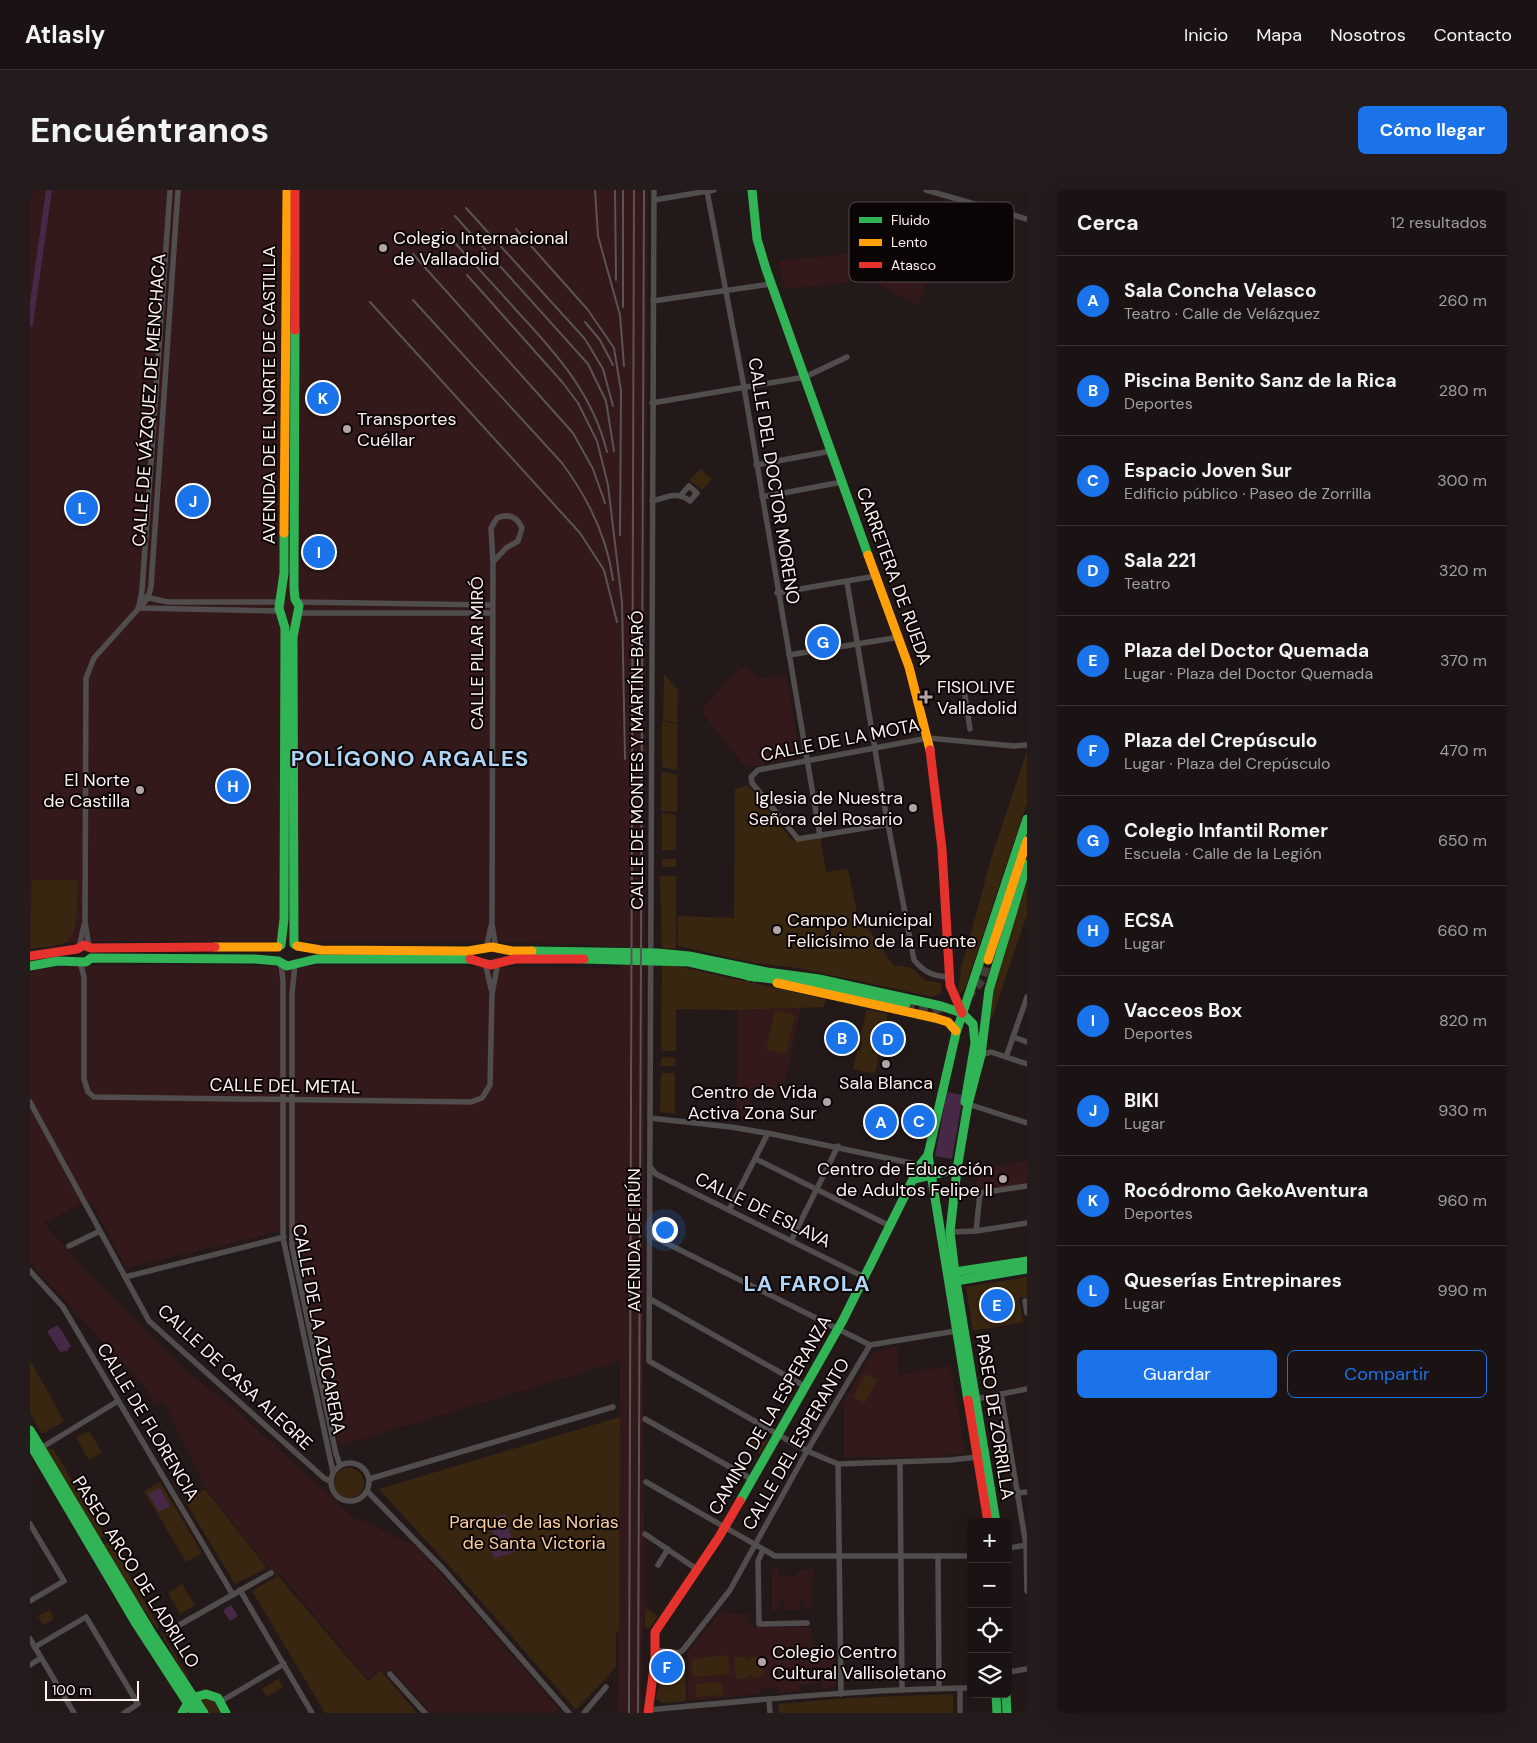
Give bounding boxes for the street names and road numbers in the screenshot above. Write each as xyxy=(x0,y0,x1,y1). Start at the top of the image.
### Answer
street label: AVENIDA DE EL NORTE DE CASTILLA xyxy=(257,246,281,544)
street label: CALLE DE VÁZQUEZ DE MENCHACA xyxy=(127,253,171,547)
street label: CALLE DEL DOCTOR MORENO xyxy=(743,356,805,606)
street label: CARRETERA DE RUEDA xyxy=(851,484,937,668)
street label: CALLE PILAR MIRÓ xyxy=(465,576,489,730)
street label: CALLE DE MONTES Y MARTÍN-BARÓ xyxy=(625,610,649,910)
street label: CALLE DE LA MOTA xyxy=(759,713,921,767)
street label: CALLE DEL METAL xyxy=(209,1073,361,1099)
street label: CALLE DE ESLAVA xyxy=(691,1167,835,1253)
street label: AVENIDA DE IRÚN xyxy=(622,1168,646,1312)
street label: CALLE DE LA AZUCARERA xyxy=(287,1222,351,1436)
street label: CALLE DE CASA ALEGRE xyxy=(152,1299,318,1455)
street label: CAMINO DE LA ESPERANZA xyxy=(703,1311,837,1519)
street label: PASEO DE ZORRILLA xyxy=(970,1332,1020,1502)
street label: CALLE DE FLORENCIA xyxy=(91,1339,205,1505)
street label: CALLE DEL ESPERANTO xyxy=(737,1354,855,1534)
street label: PASEO ARCO DE LADRILLO xyxy=(67,1471,205,1673)

